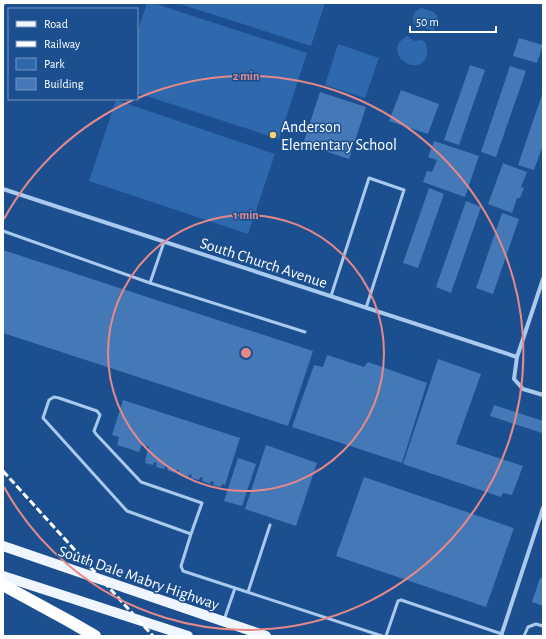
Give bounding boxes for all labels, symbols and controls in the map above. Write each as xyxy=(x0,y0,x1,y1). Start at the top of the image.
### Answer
legend xyxy=(8,8,138,100)
scale bar xyxy=(410,8,496,34)
text: 50 m xyxy=(416,16,439,28)
text: Road xyxy=(44,18,68,30)
text: Railway xyxy=(44,38,80,51)
text: Park xyxy=(44,58,65,70)
text: 2 min xyxy=(233,70,259,82)
text: Building xyxy=(44,78,84,90)
place label: Anderson Elementary School xyxy=(281,119,397,154)
marker: Anderson Elementary School xyxy=(268,130,278,140)
text: 1 min xyxy=(233,209,259,221)
street label: South Church Avenue xyxy=(198,235,329,291)
centre of rings xyxy=(239,346,253,360)
street label: South Dale Mabry Highway xyxy=(56,543,221,614)

